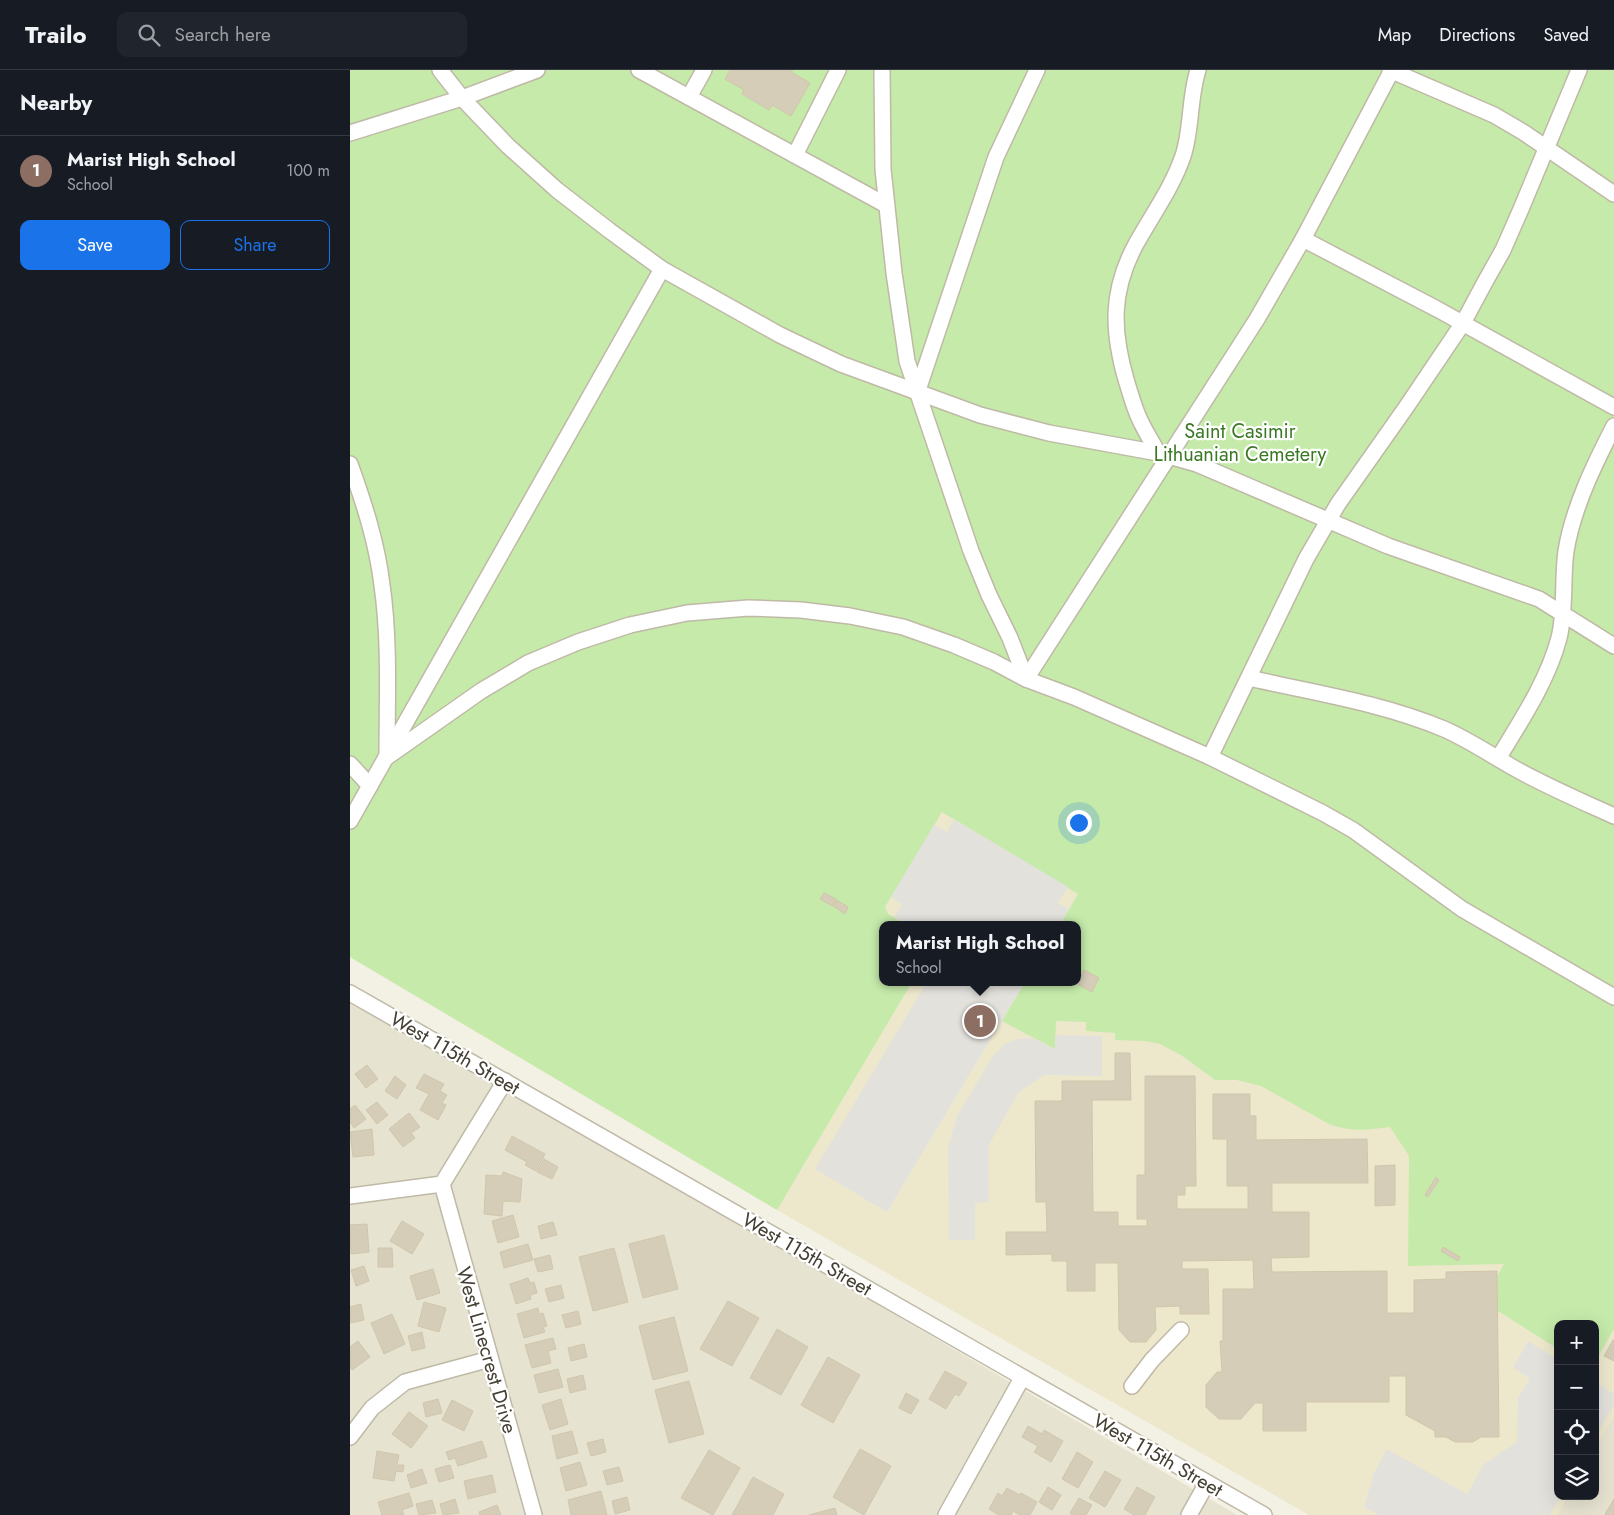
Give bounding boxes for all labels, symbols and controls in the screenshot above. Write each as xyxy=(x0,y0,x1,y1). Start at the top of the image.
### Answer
search box xyxy=(117,12,467,57)
text: Trailo xyxy=(25,17,87,52)
icon: search xyxy=(135,21,163,49)
text: Search here xyxy=(175,21,271,48)
text: Map xyxy=(1378,22,1411,48)
text: Directions xyxy=(1439,22,1515,48)
text: Saved xyxy=(1543,22,1589,48)
text: Nearby xyxy=(20,88,92,118)
text: Marist High School xyxy=(67,146,236,173)
text: 1 xyxy=(32,159,40,182)
text: 100 m xyxy=(286,159,330,182)
text: School xyxy=(67,173,113,196)
button: Save xyxy=(20,220,170,270)
button: Share xyxy=(180,220,330,270)
park label: Saint Casimir Lithuanian Cemetery xyxy=(1154,417,1327,469)
your location xyxy=(1066,810,1092,836)
popup xyxy=(879,921,1081,986)
text: Marist High School xyxy=(896,929,1064,956)
text: School xyxy=(896,956,942,979)
pin: 1 xyxy=(964,1002,996,1040)
street label: West 115th Street xyxy=(384,1004,525,1103)
street label: West 115th Street xyxy=(736,1205,877,1304)
street label: West Linecrest Drive xyxy=(449,1263,524,1437)
map controls xyxy=(1554,1320,1599,1500)
button: + xyxy=(1554,1320,1599,1365)
button: − xyxy=(1554,1365,1599,1410)
street label: West 115th Street xyxy=(1087,1406,1228,1505)
button: locate xyxy=(1554,1410,1599,1455)
button: layers xyxy=(1554,1455,1599,1500)

